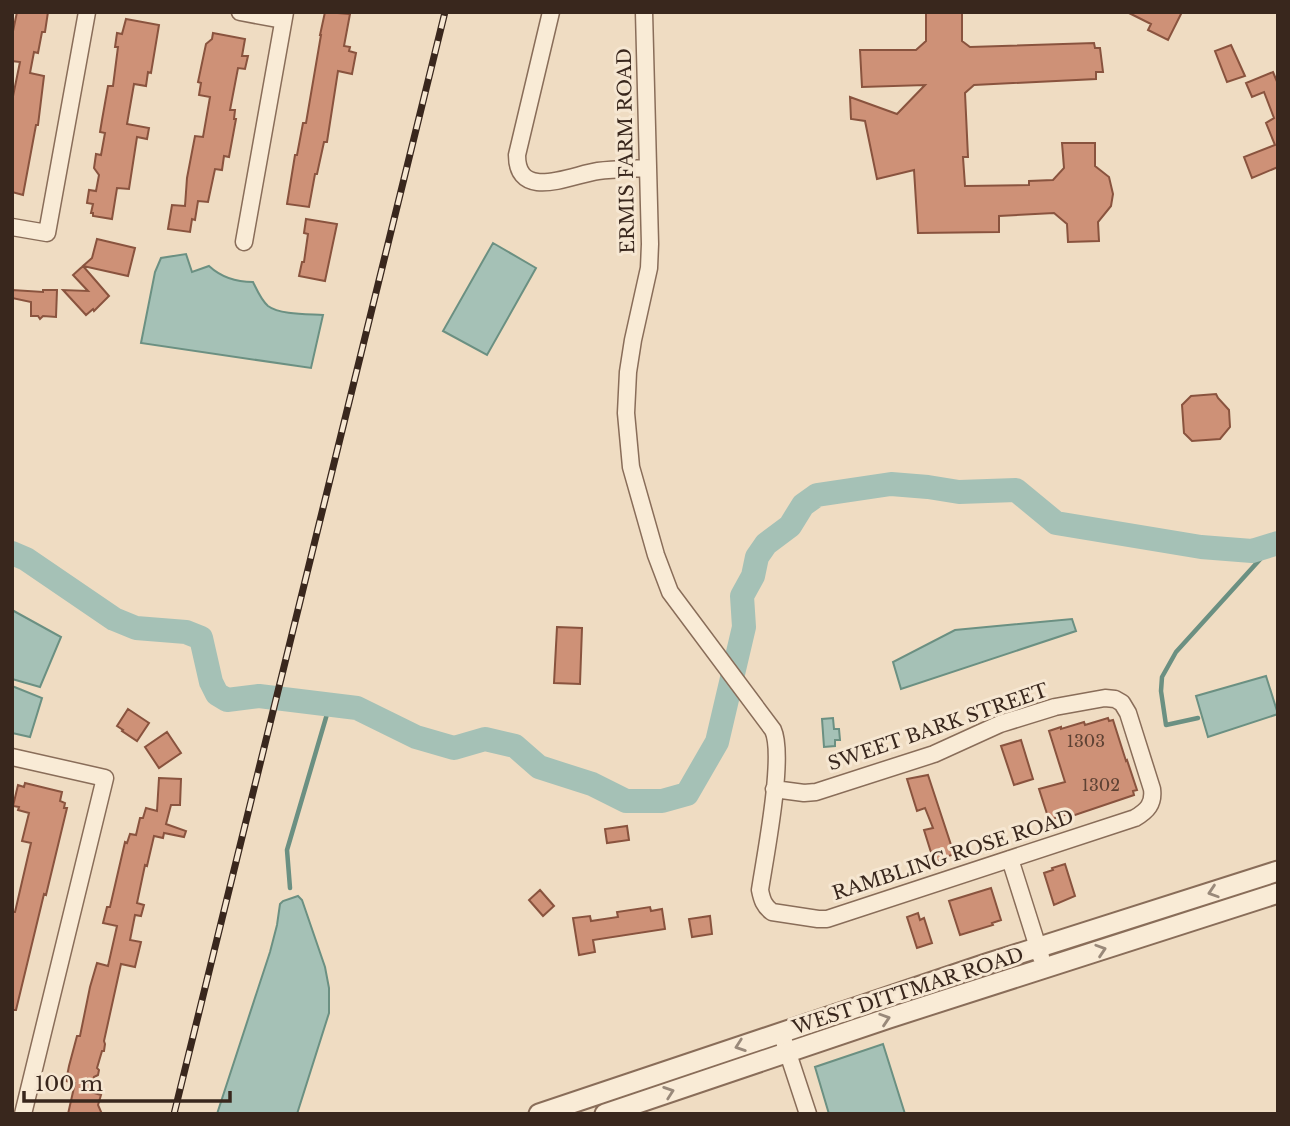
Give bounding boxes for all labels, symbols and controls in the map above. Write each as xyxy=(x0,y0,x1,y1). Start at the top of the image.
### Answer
street label: ERMIS FARM ROAD xyxy=(613,48,639,254)
street label: SWEET BARK STREET xyxy=(825,678,1051,776)
house number: 1303 xyxy=(1067,731,1105,751)
house number: 1302 xyxy=(1082,775,1120,795)
street label: RAMBLING ROSE ROAD xyxy=(829,805,1077,905)
one-way arrow xyxy=(1207,884,1219,898)
street label: WEST DITTMAR ROAD xyxy=(788,943,1027,1040)
one-way arrow xyxy=(1095,943,1107,958)
one-way arrow xyxy=(878,1013,891,1027)
one-way arrow xyxy=(735,1038,747,1052)
scale bar xyxy=(24,1060,231,1104)
text: 100 m xyxy=(35,1071,103,1097)
one-way arrow xyxy=(663,1086,675,1100)

